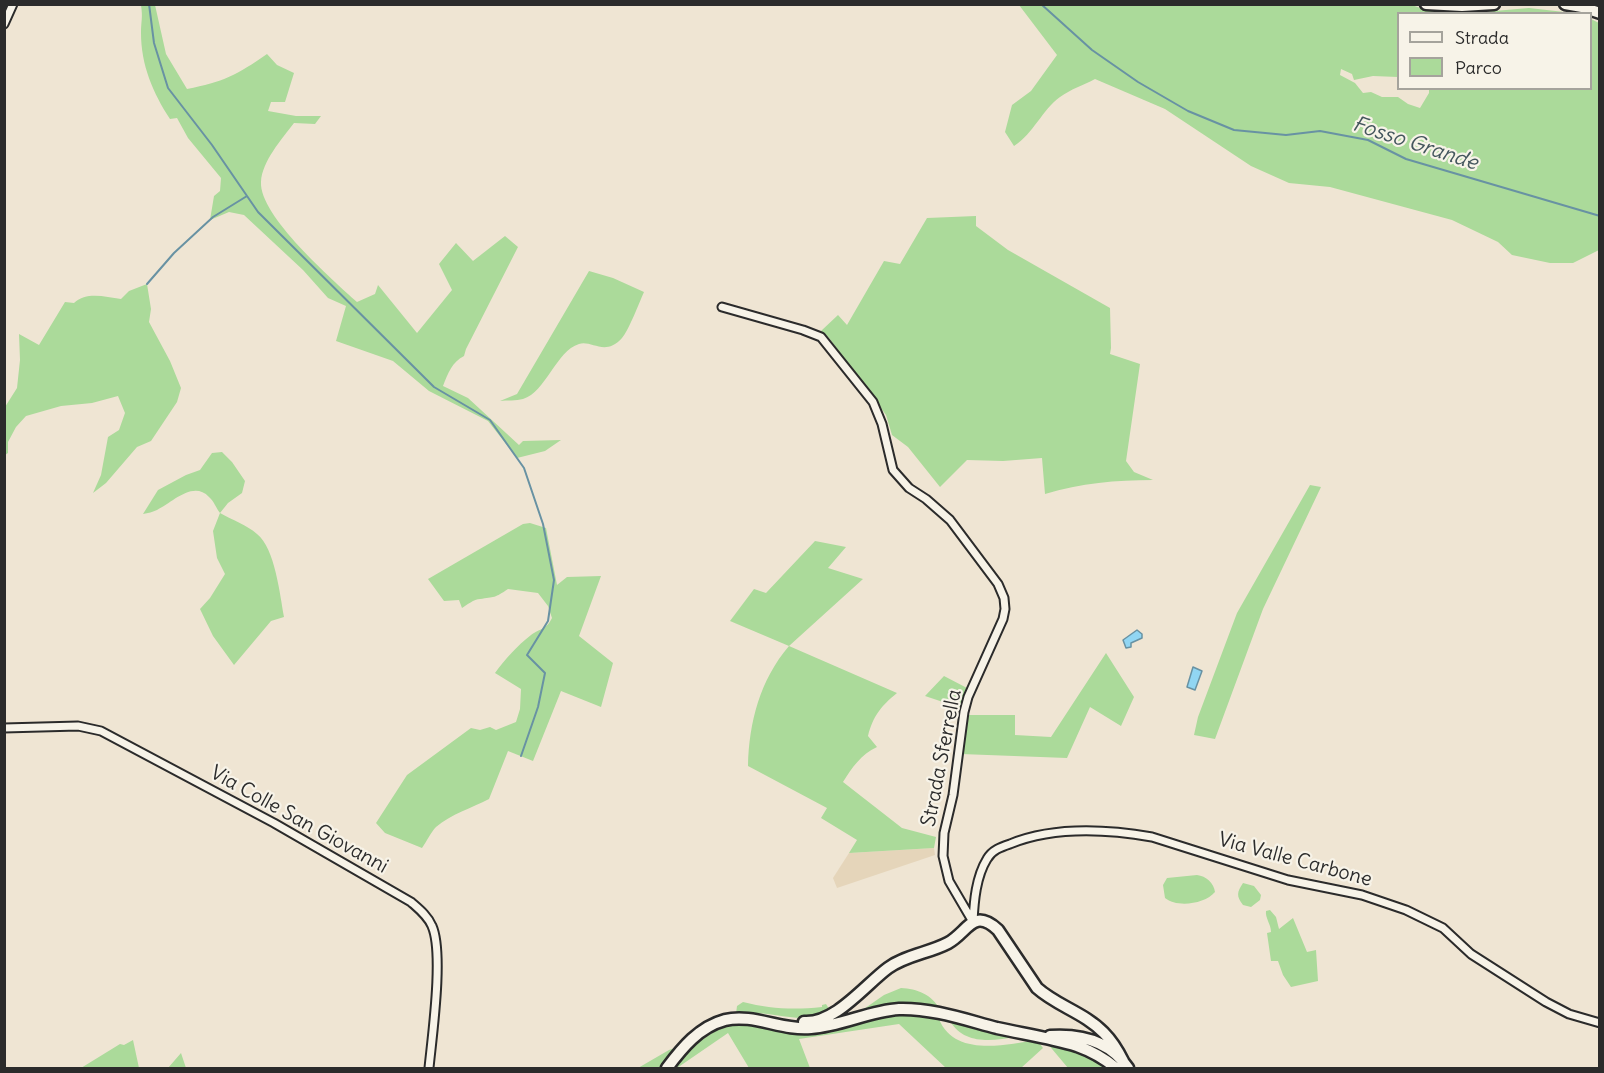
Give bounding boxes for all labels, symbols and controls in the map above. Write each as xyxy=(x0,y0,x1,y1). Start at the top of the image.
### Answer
legend xyxy=(1397,12,1592,90)
text: Strada xyxy=(1455,26,1509,49)
text: Parco xyxy=(1455,56,1502,79)
water label: Fosso Grande xyxy=(1349,112,1481,176)
street label: Strada Sferrella xyxy=(917,687,967,829)
street label: Via Colle San Giovanni xyxy=(206,761,392,879)
street label: Via Valle Carbone xyxy=(1216,828,1374,892)

